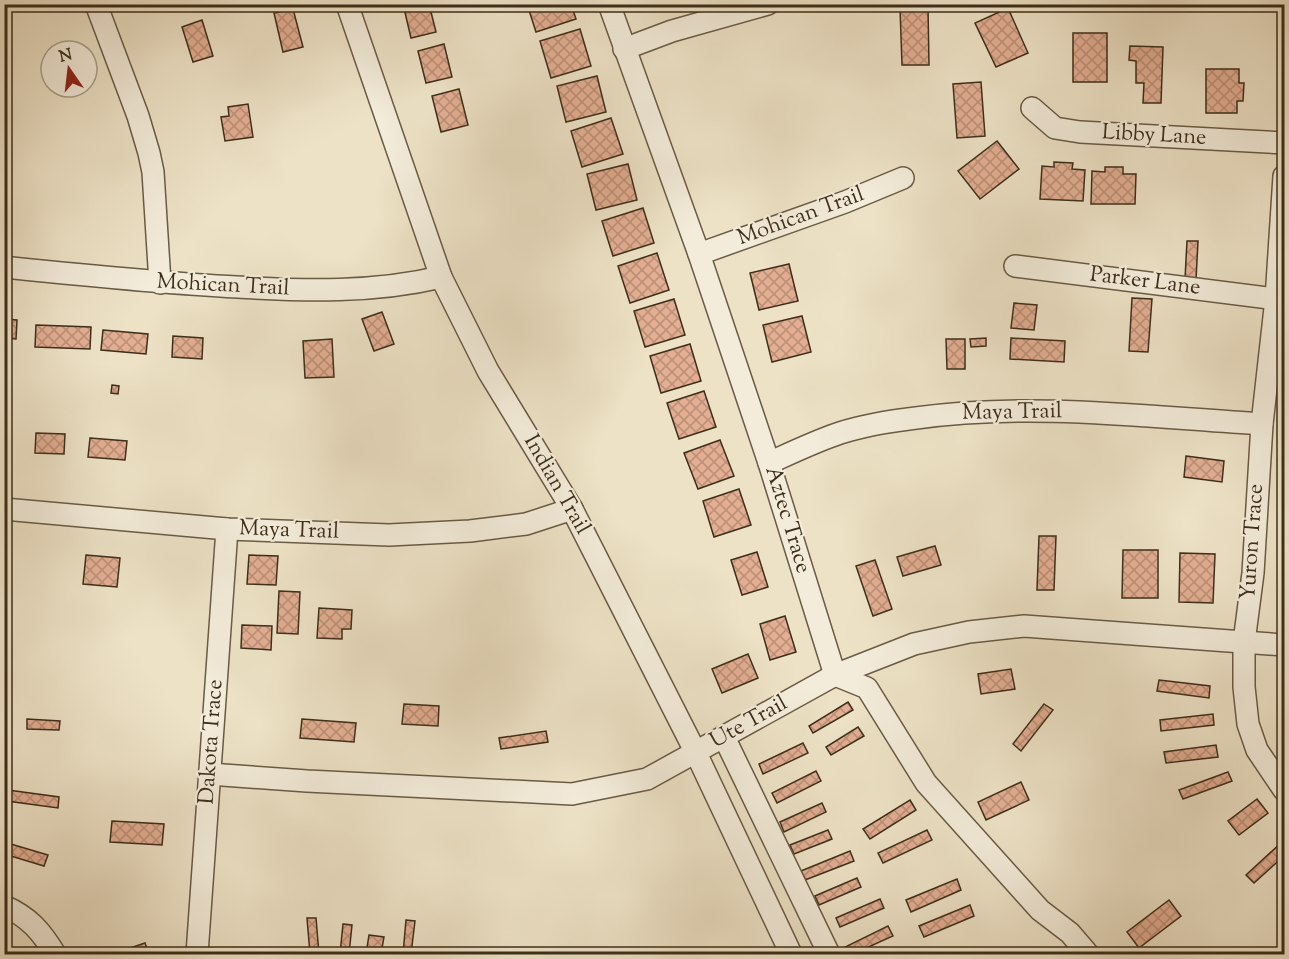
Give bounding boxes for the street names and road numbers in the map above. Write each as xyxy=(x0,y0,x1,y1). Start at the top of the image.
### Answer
street label: Libby Lane xyxy=(1101,117,1207,155)
street label: Mohican Trail xyxy=(733,179,869,255)
street label: Parker Lane xyxy=(1088,259,1202,305)
street label: Mohican Trail xyxy=(156,267,290,305)
street label: Maya Trail xyxy=(962,396,1062,430)
street label: Indian Trail xyxy=(514,429,598,541)
street label: Aztec Trace xyxy=(756,463,818,577)
street label: Yuron Trace xyxy=(1233,483,1273,601)
street label: Maya Trail xyxy=(238,513,340,549)
street label: Dakota Trace xyxy=(192,678,232,806)
street label: Ute Trail xyxy=(704,688,794,758)

